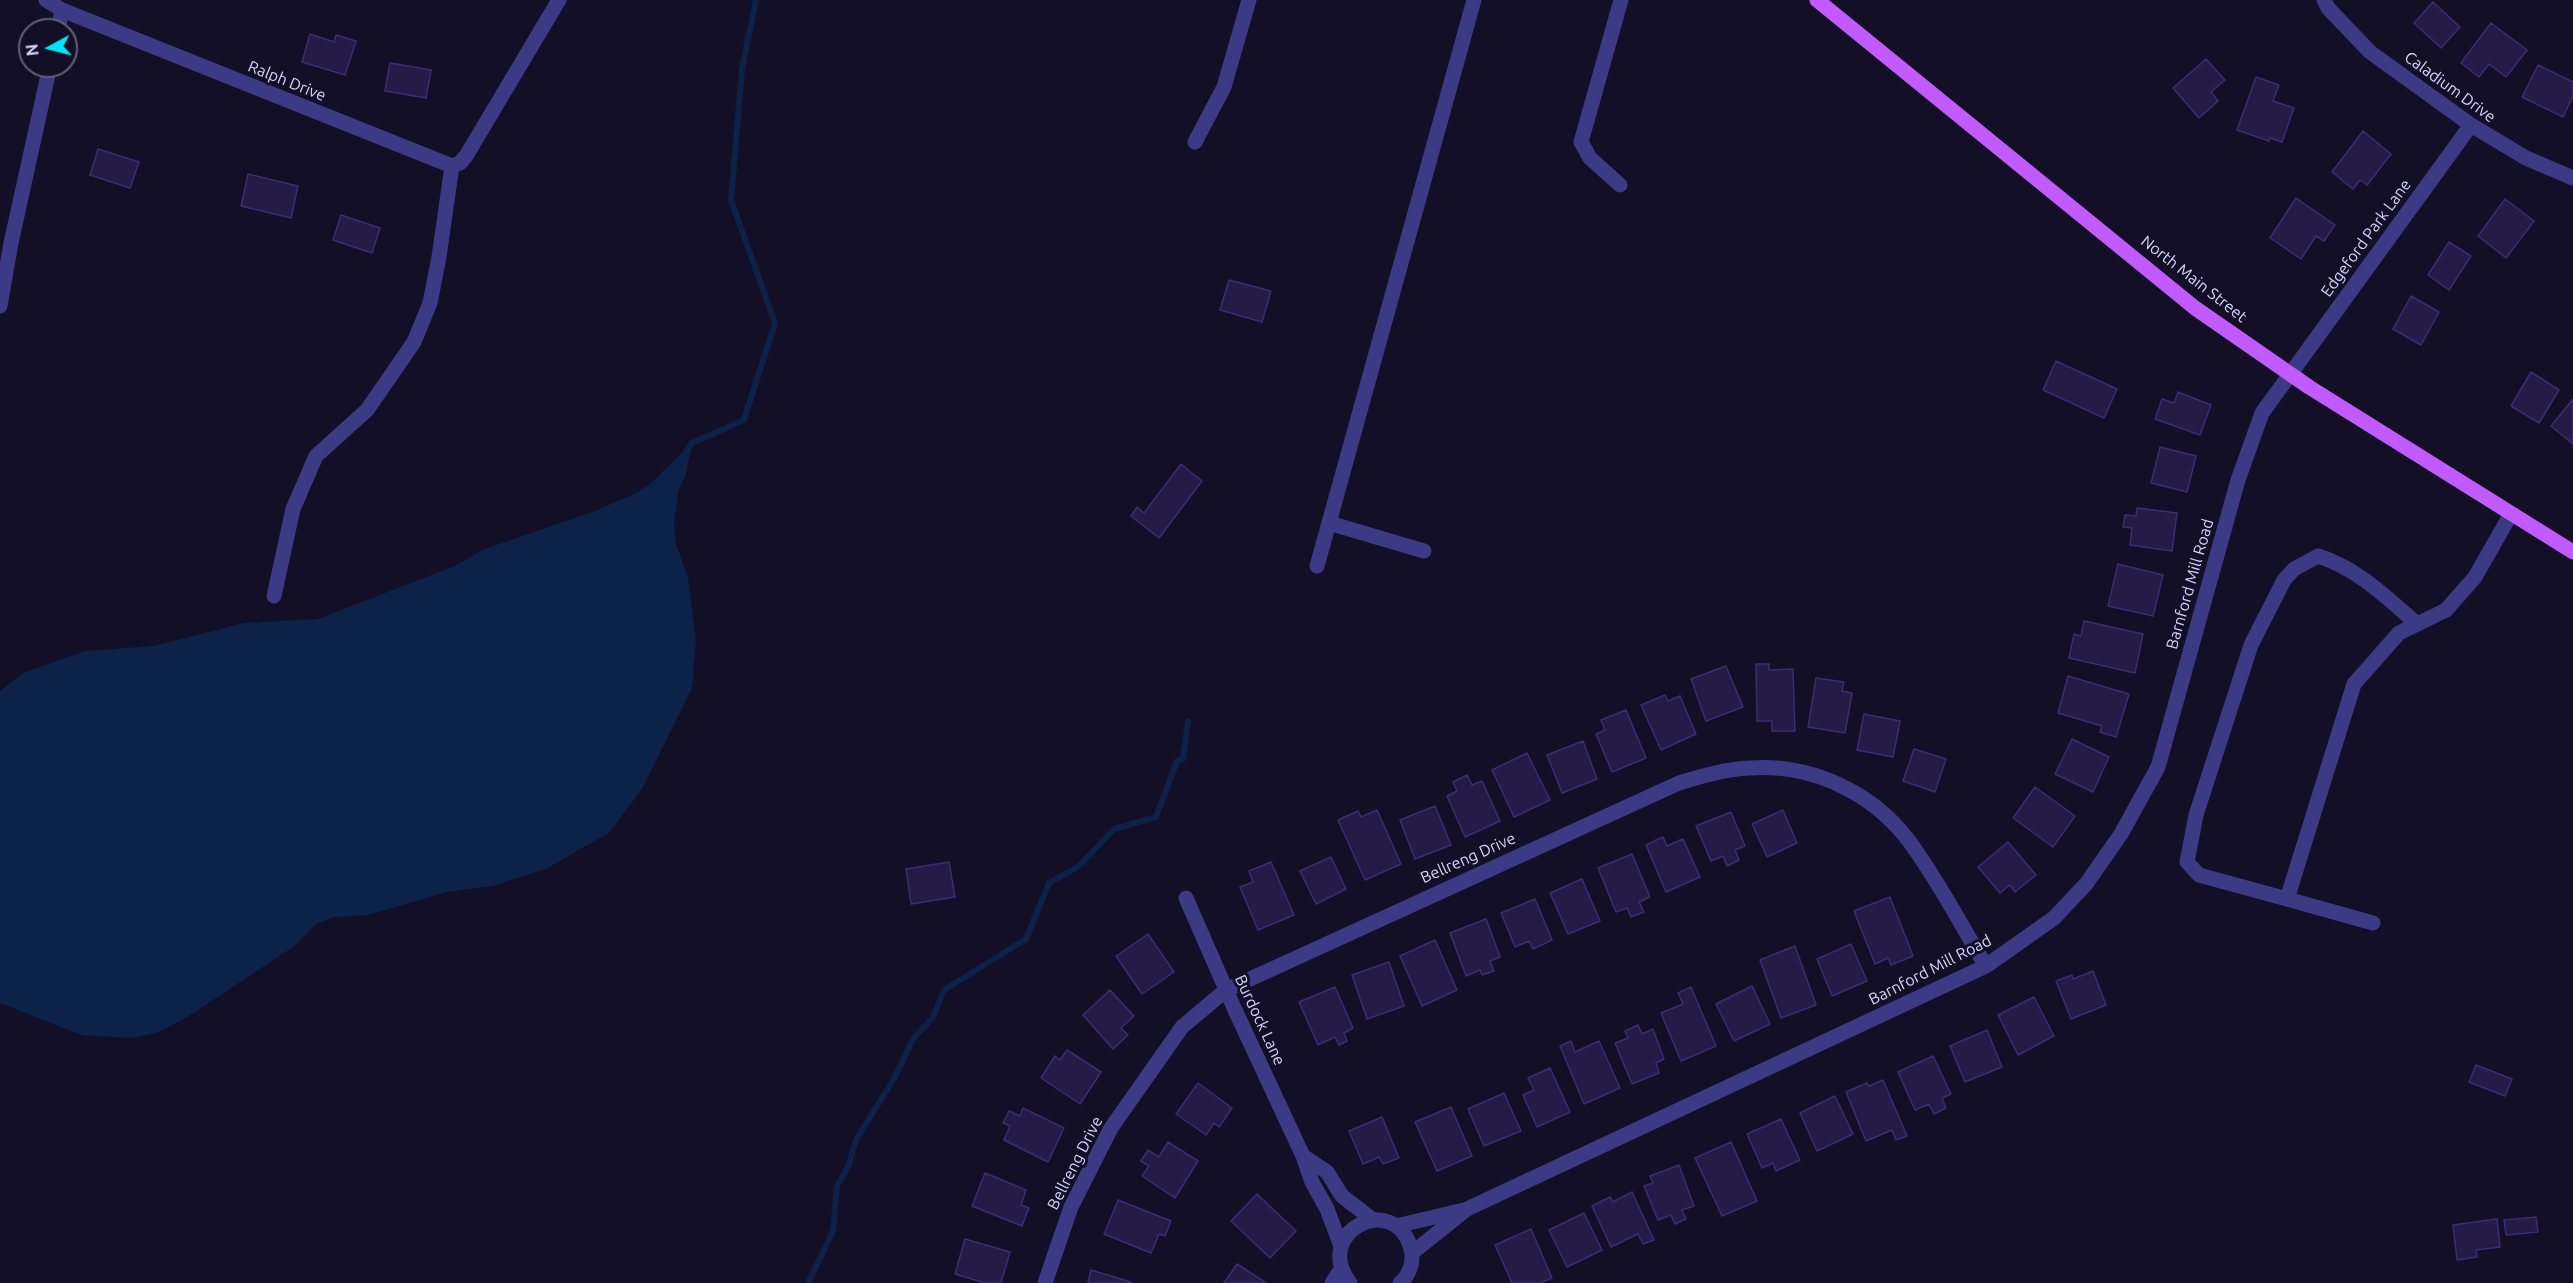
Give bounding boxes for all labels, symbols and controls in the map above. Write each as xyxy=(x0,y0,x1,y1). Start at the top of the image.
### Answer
north arrow xyxy=(18,18,78,78)
text: N xyxy=(22,43,42,57)
street label: Caladium Drive xyxy=(2401,47,2499,127)
street label: Ralph Drive xyxy=(245,57,329,105)
street label: Edgeford Park Lane xyxy=(2317,176,2415,300)
street label: North Main Street xyxy=(2137,232,2251,326)
street label: Barnford Mill Road xyxy=(2162,517,2218,651)
street label: Bellreng Drive xyxy=(1417,828,1519,888)
street label: Barnford Mill Road xyxy=(1866,931,1994,1009)
street label: Burdock Lane xyxy=(1231,972,1289,1068)
street label: Bellreng Drive xyxy=(1043,1113,1107,1213)

